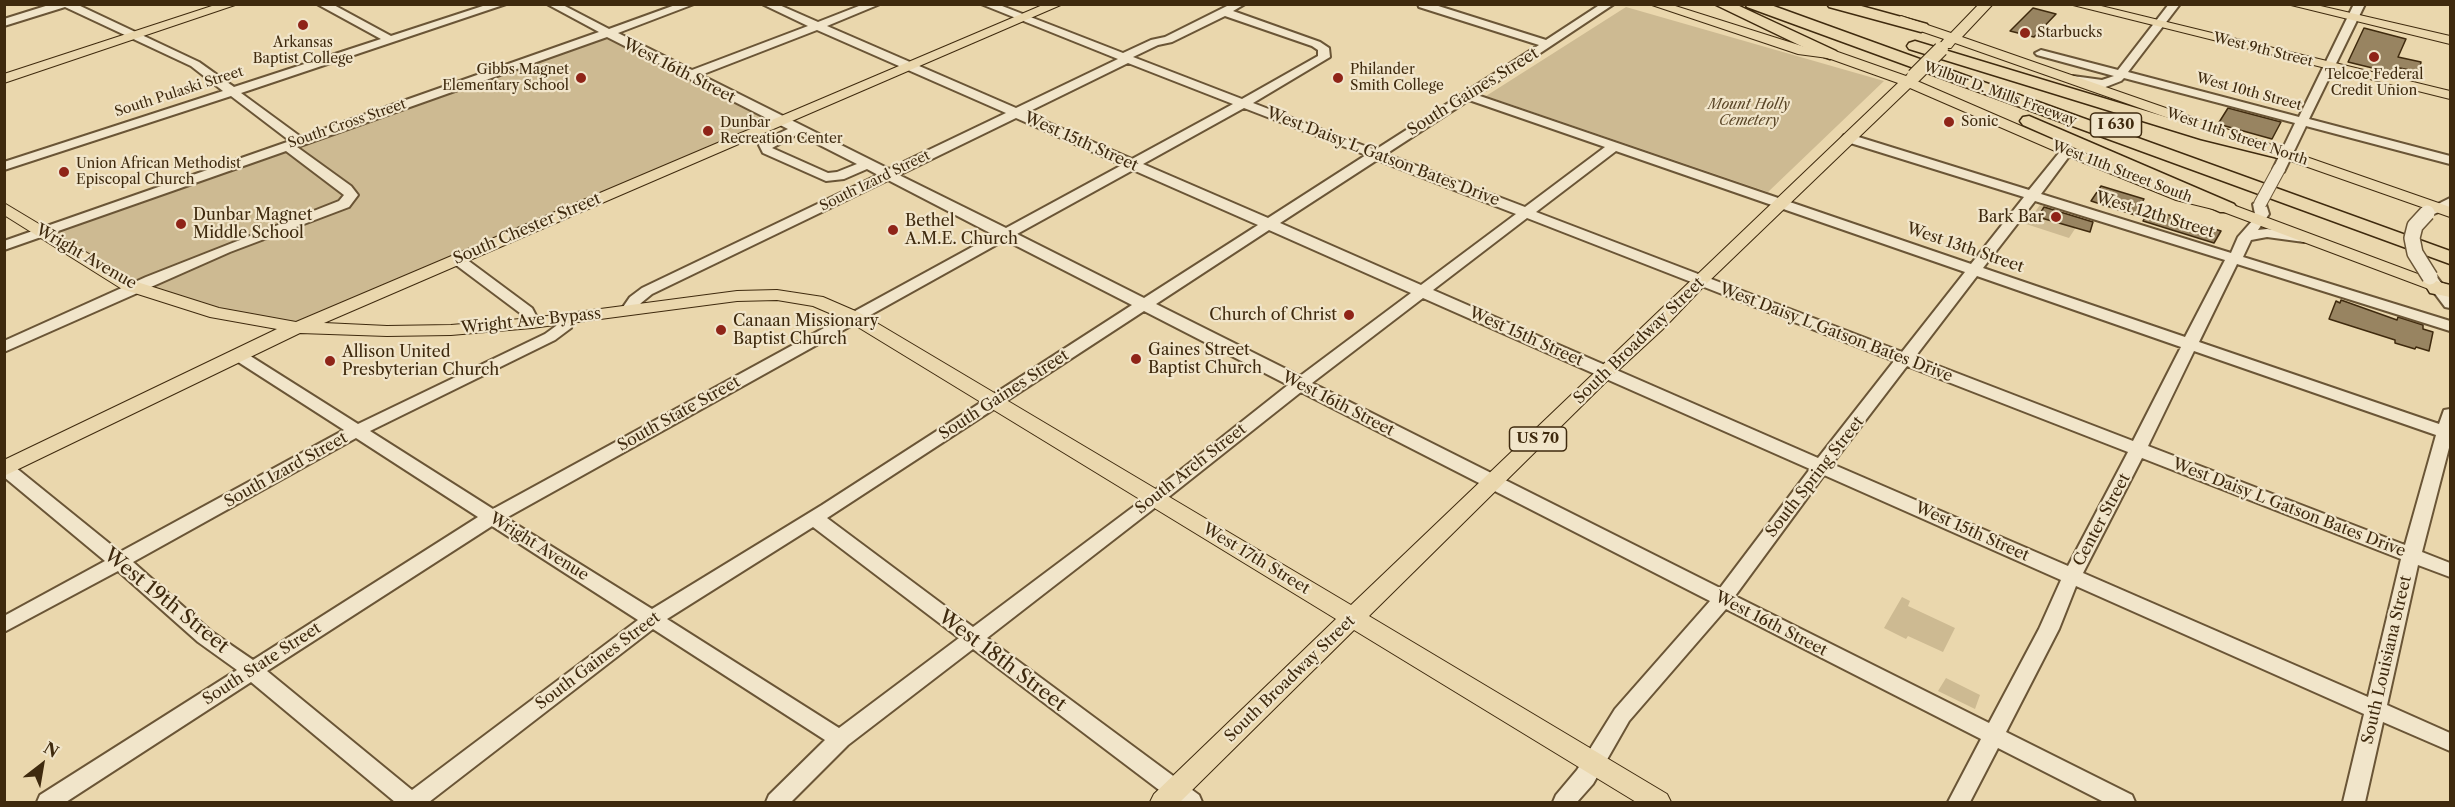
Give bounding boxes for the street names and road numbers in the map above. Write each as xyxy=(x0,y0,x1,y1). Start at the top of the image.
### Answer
street label: West 9th Street xyxy=(2211,30,2315,70)
street label: West 16th Street xyxy=(620,34,738,108)
street label: South Gaines Street xyxy=(1404,44,1542,140)
street label: Wilbur D. Mills Freeway xyxy=(1921,58,2079,130)
street label: South Pulaski Street xyxy=(113,63,245,121)
street label: West 10th Street xyxy=(2194,70,2304,114)
street label: South Cross Street xyxy=(286,96,408,152)
street label: West Daisy L Gatson Bates Drive xyxy=(1264,104,1502,210)
street label: West 11th Street North xyxy=(2164,105,2310,169)
street label: West 15th Street xyxy=(1021,108,1141,176)
road number: I 630 xyxy=(2090,113,2142,137)
street label: West 11th Street South xyxy=(2050,138,2194,206)
street label: South Izard Street xyxy=(817,147,933,215)
street label: West 12th Street xyxy=(2093,188,2217,242)
street label: South Chester Street xyxy=(450,189,604,269)
street label: West 13th Street xyxy=(1904,219,2026,277)
street label: Wright Avenue xyxy=(32,220,140,294)
street label: South Broadway Street xyxy=(1570,274,1708,408)
street label: West Daisy L Gatson Bates Drive xyxy=(1717,280,1955,386)
street label: West 15th Street xyxy=(1466,303,1586,371)
street label: Wright Ave Bypass xyxy=(460,304,602,338)
street label: South Gaines Street xyxy=(935,346,1073,444)
street label: West 16th Street xyxy=(1279,367,1397,441)
street label: South State Street xyxy=(614,372,744,456)
street label: South Spring Street xyxy=(1762,413,1868,541)
street label: South Arch Street xyxy=(1132,420,1250,518)
road number: US 70 xyxy=(1510,427,1566,451)
street label: South Izard Street xyxy=(221,428,351,512)
street label: West Daisy L Gatson Bates Drive xyxy=(2170,455,2408,561)
street label: Center Street xyxy=(2070,470,2134,570)
street label: West 15th Street xyxy=(1912,498,2032,566)
street label: Wright Avenue xyxy=(486,509,592,585)
street label: West 17th Street xyxy=(1199,519,1313,599)
street label: West 19th Street xyxy=(99,543,233,659)
street label: South Louisiana Street xyxy=(2358,574,2416,746)
street label: West 16th Street xyxy=(1712,587,1830,661)
street label: West 18th Street xyxy=(933,605,1071,717)
street label: South Gaines Street xyxy=(532,608,664,714)
street label: South Broadway Street xyxy=(1221,612,1359,746)
street label: South State Street xyxy=(199,619,325,709)

